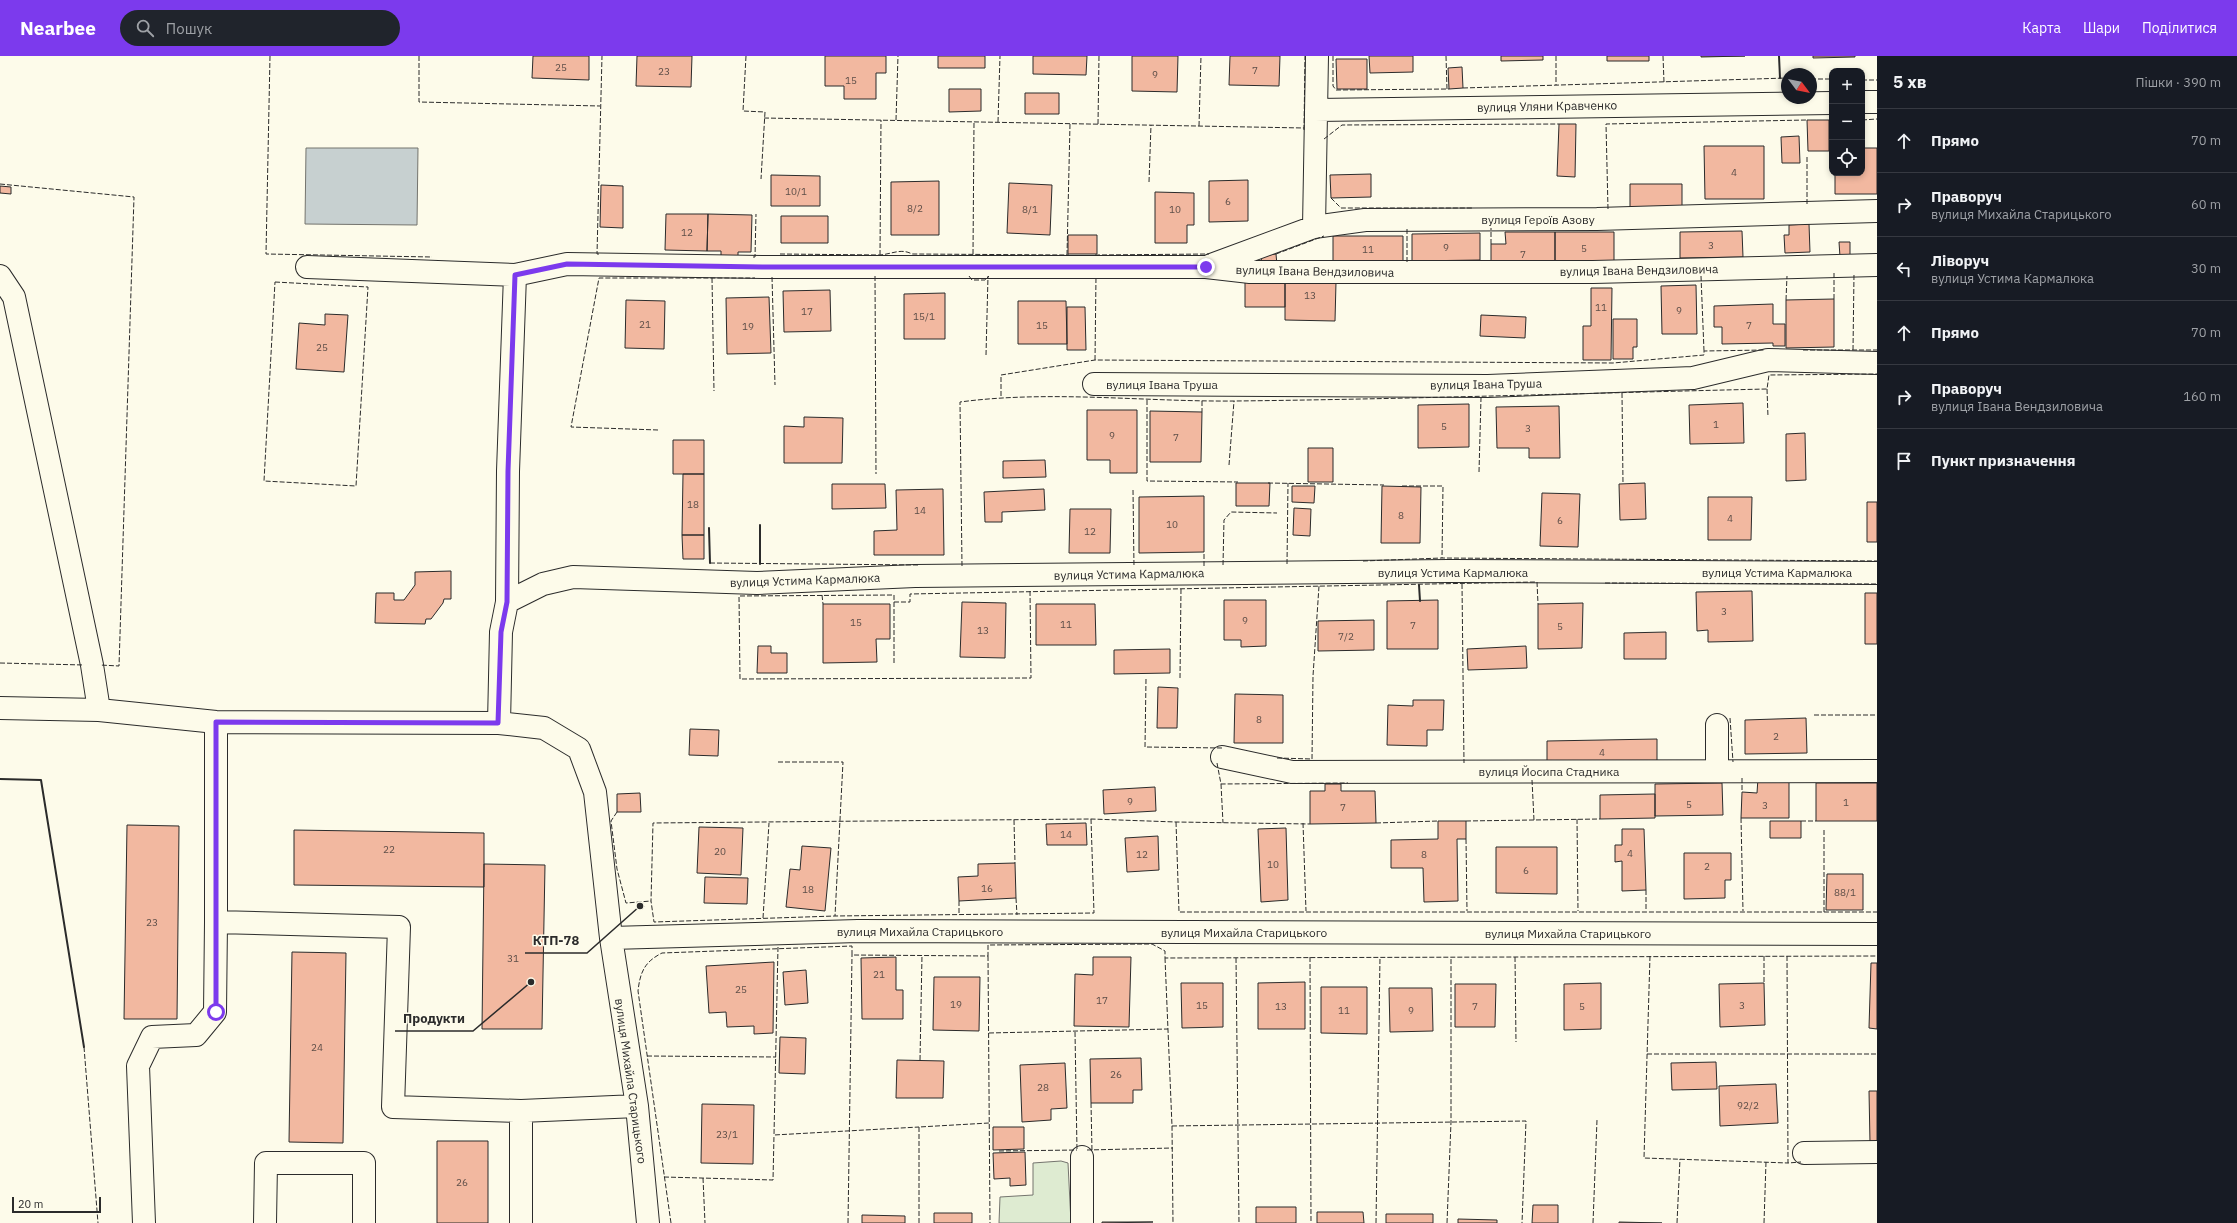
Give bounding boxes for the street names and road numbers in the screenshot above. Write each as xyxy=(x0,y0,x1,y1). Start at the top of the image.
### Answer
street label: вулиця Уляни Кравченко xyxy=(1477,97,1618,115)
street label: вулиця Героїв Азову xyxy=(1481,212,1595,227)
street label: вулиця Івана Вендзиловича xyxy=(1560,261,1719,279)
street label: вулиця Івана Вендзиловича xyxy=(1236,262,1395,280)
street label: вулиця Івана Труша xyxy=(1430,376,1543,392)
street label: вулиця Івана Труша xyxy=(1106,377,1219,392)
street label: вулиця Устима Кармалюка xyxy=(1054,565,1205,583)
street label: вулиця Устима Кармалюка xyxy=(1378,565,1529,580)
street label: вулиця Устима Кармалюка xyxy=(1702,565,1853,580)
street label: вулиця Устима Кармалюка xyxy=(730,570,881,590)
street label: вулиця Йосипа Стадника xyxy=(1479,764,1620,779)
street label: вулиця Михайла Старицького xyxy=(837,924,1004,939)
street label: вулиця Михайла Старицького xyxy=(1161,925,1328,940)
street label: вулиця Михайла Старицького xyxy=(1485,926,1652,941)
street label: вулиця Михайла Старицького xyxy=(612,997,650,1165)

